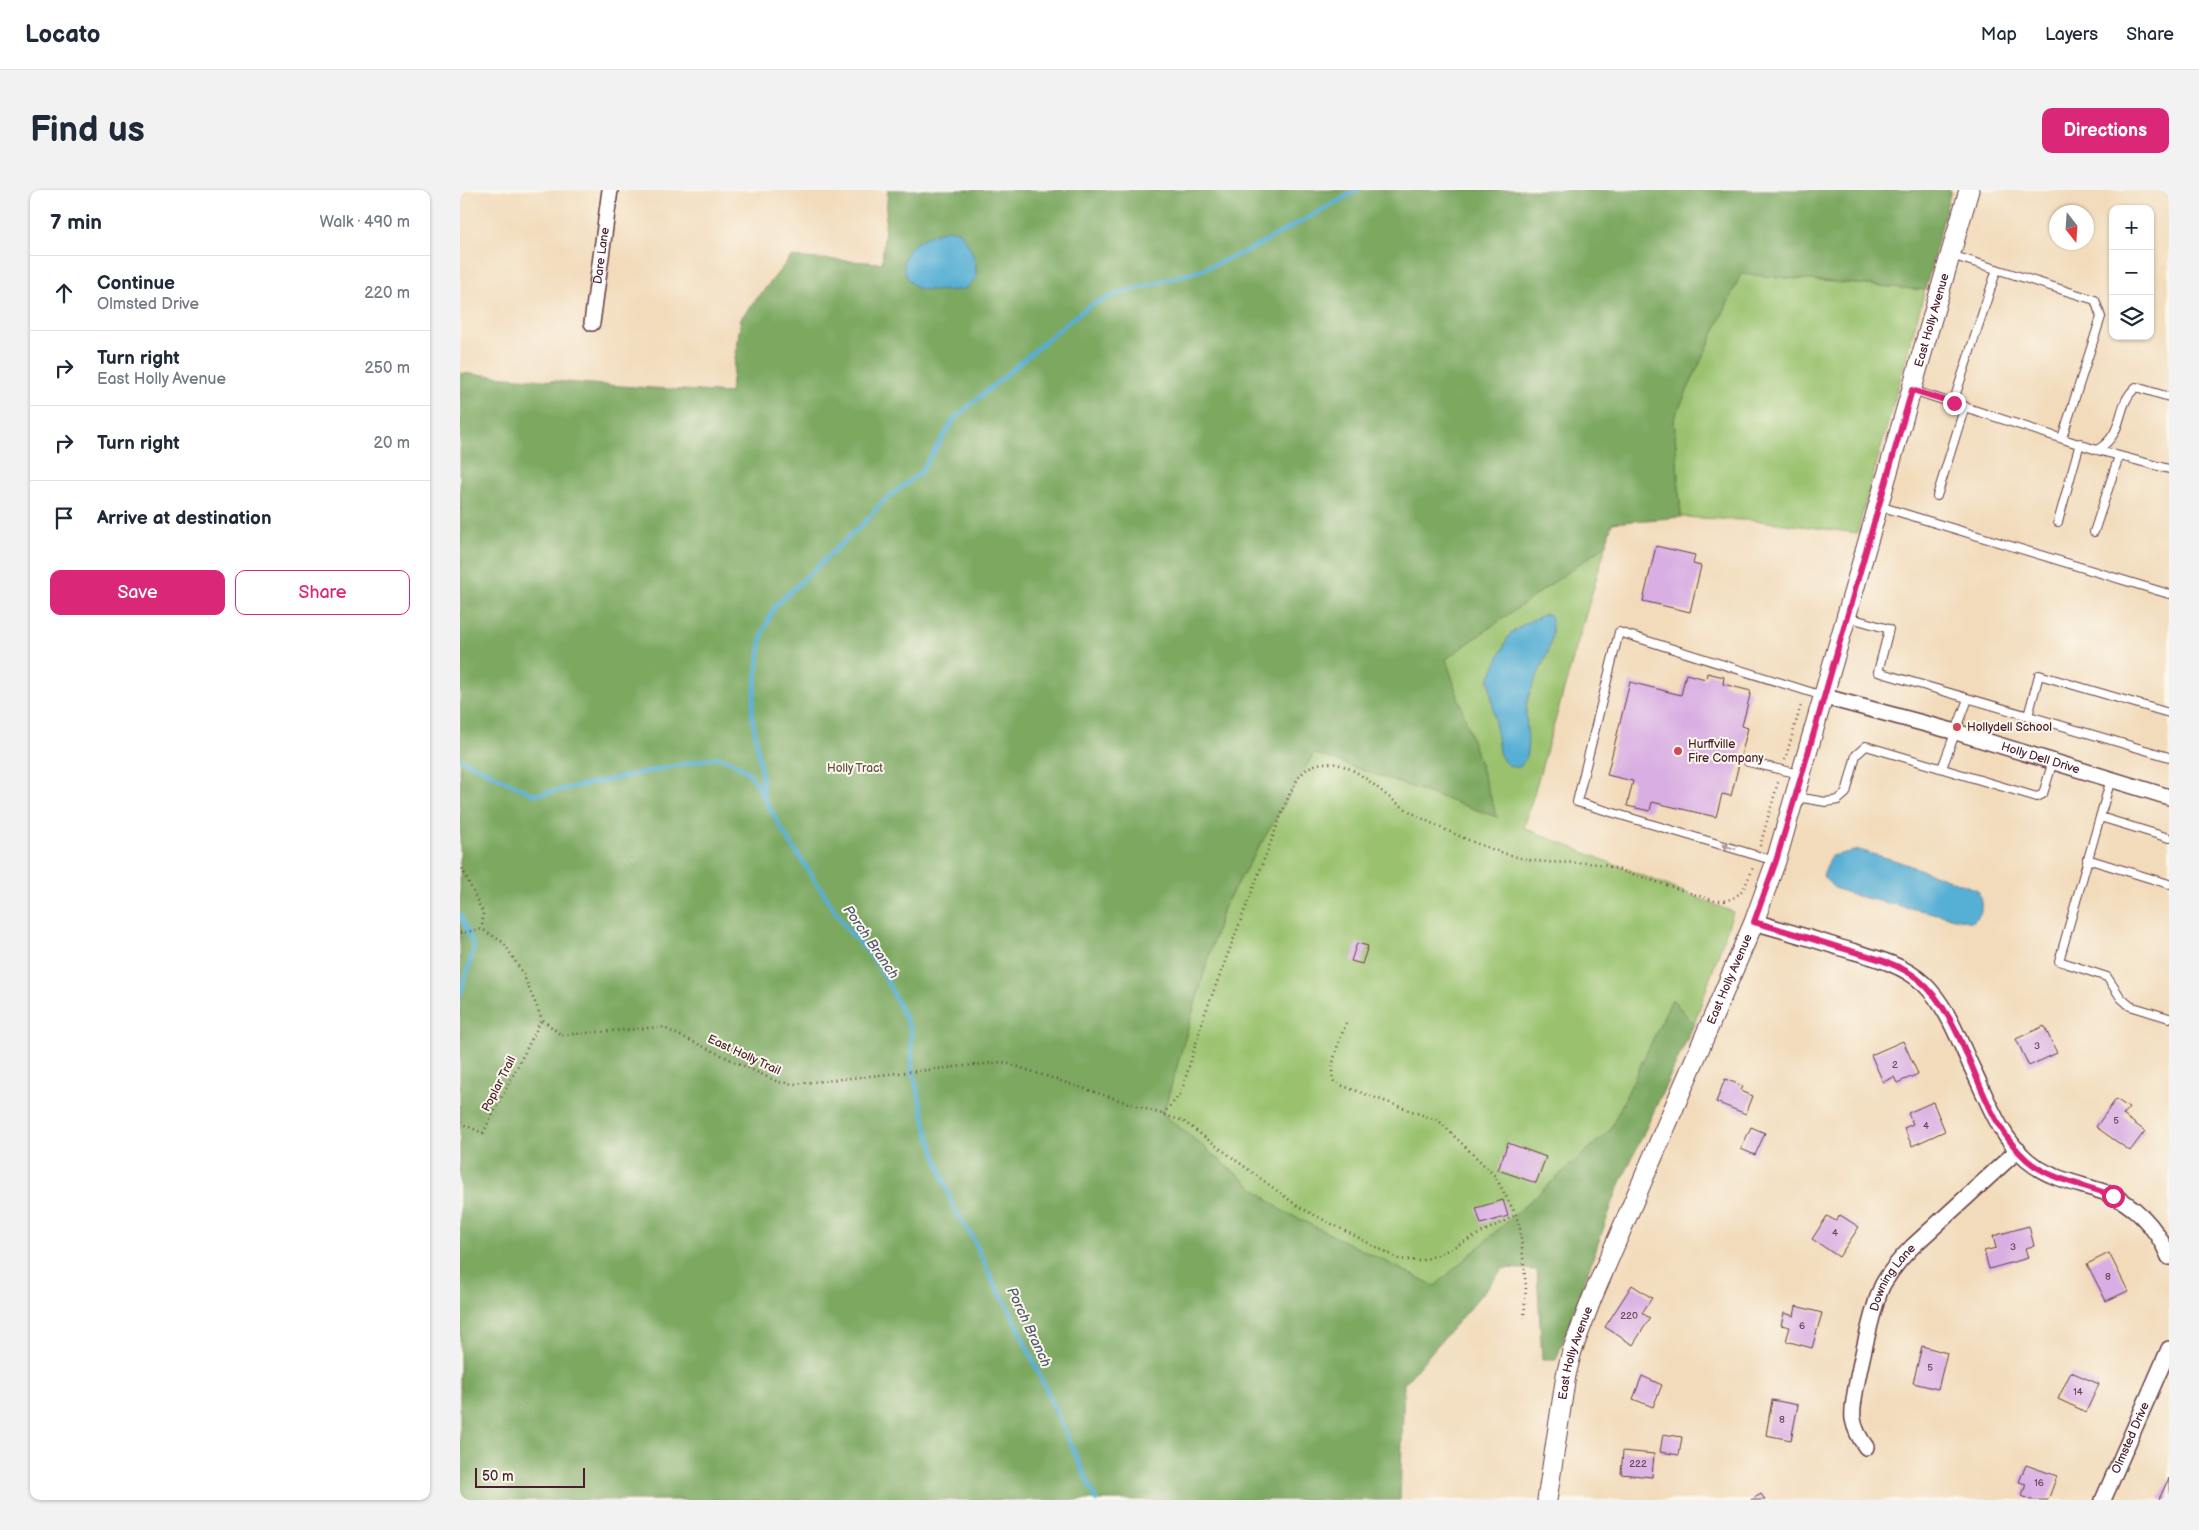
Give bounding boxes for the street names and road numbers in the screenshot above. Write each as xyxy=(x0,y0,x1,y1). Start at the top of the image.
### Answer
street label: Dare Lane xyxy=(590,226,612,285)
street label: East Holly Avenue xyxy=(1911,271,1952,369)
street label: Holly Dell Drive xyxy=(1999,739,2082,777)
street label: East Holly Avenue xyxy=(1703,932,1755,1027)
street label: East Holly Trail xyxy=(705,1032,783,1078)
street label: Poplar Trail xyxy=(479,1054,519,1114)
street label: Downing Lane xyxy=(1867,1241,1918,1313)
street label: East Holly Avenue xyxy=(1555,1304,1596,1401)
street label: Olmsted Drive xyxy=(2108,1400,2152,1476)

